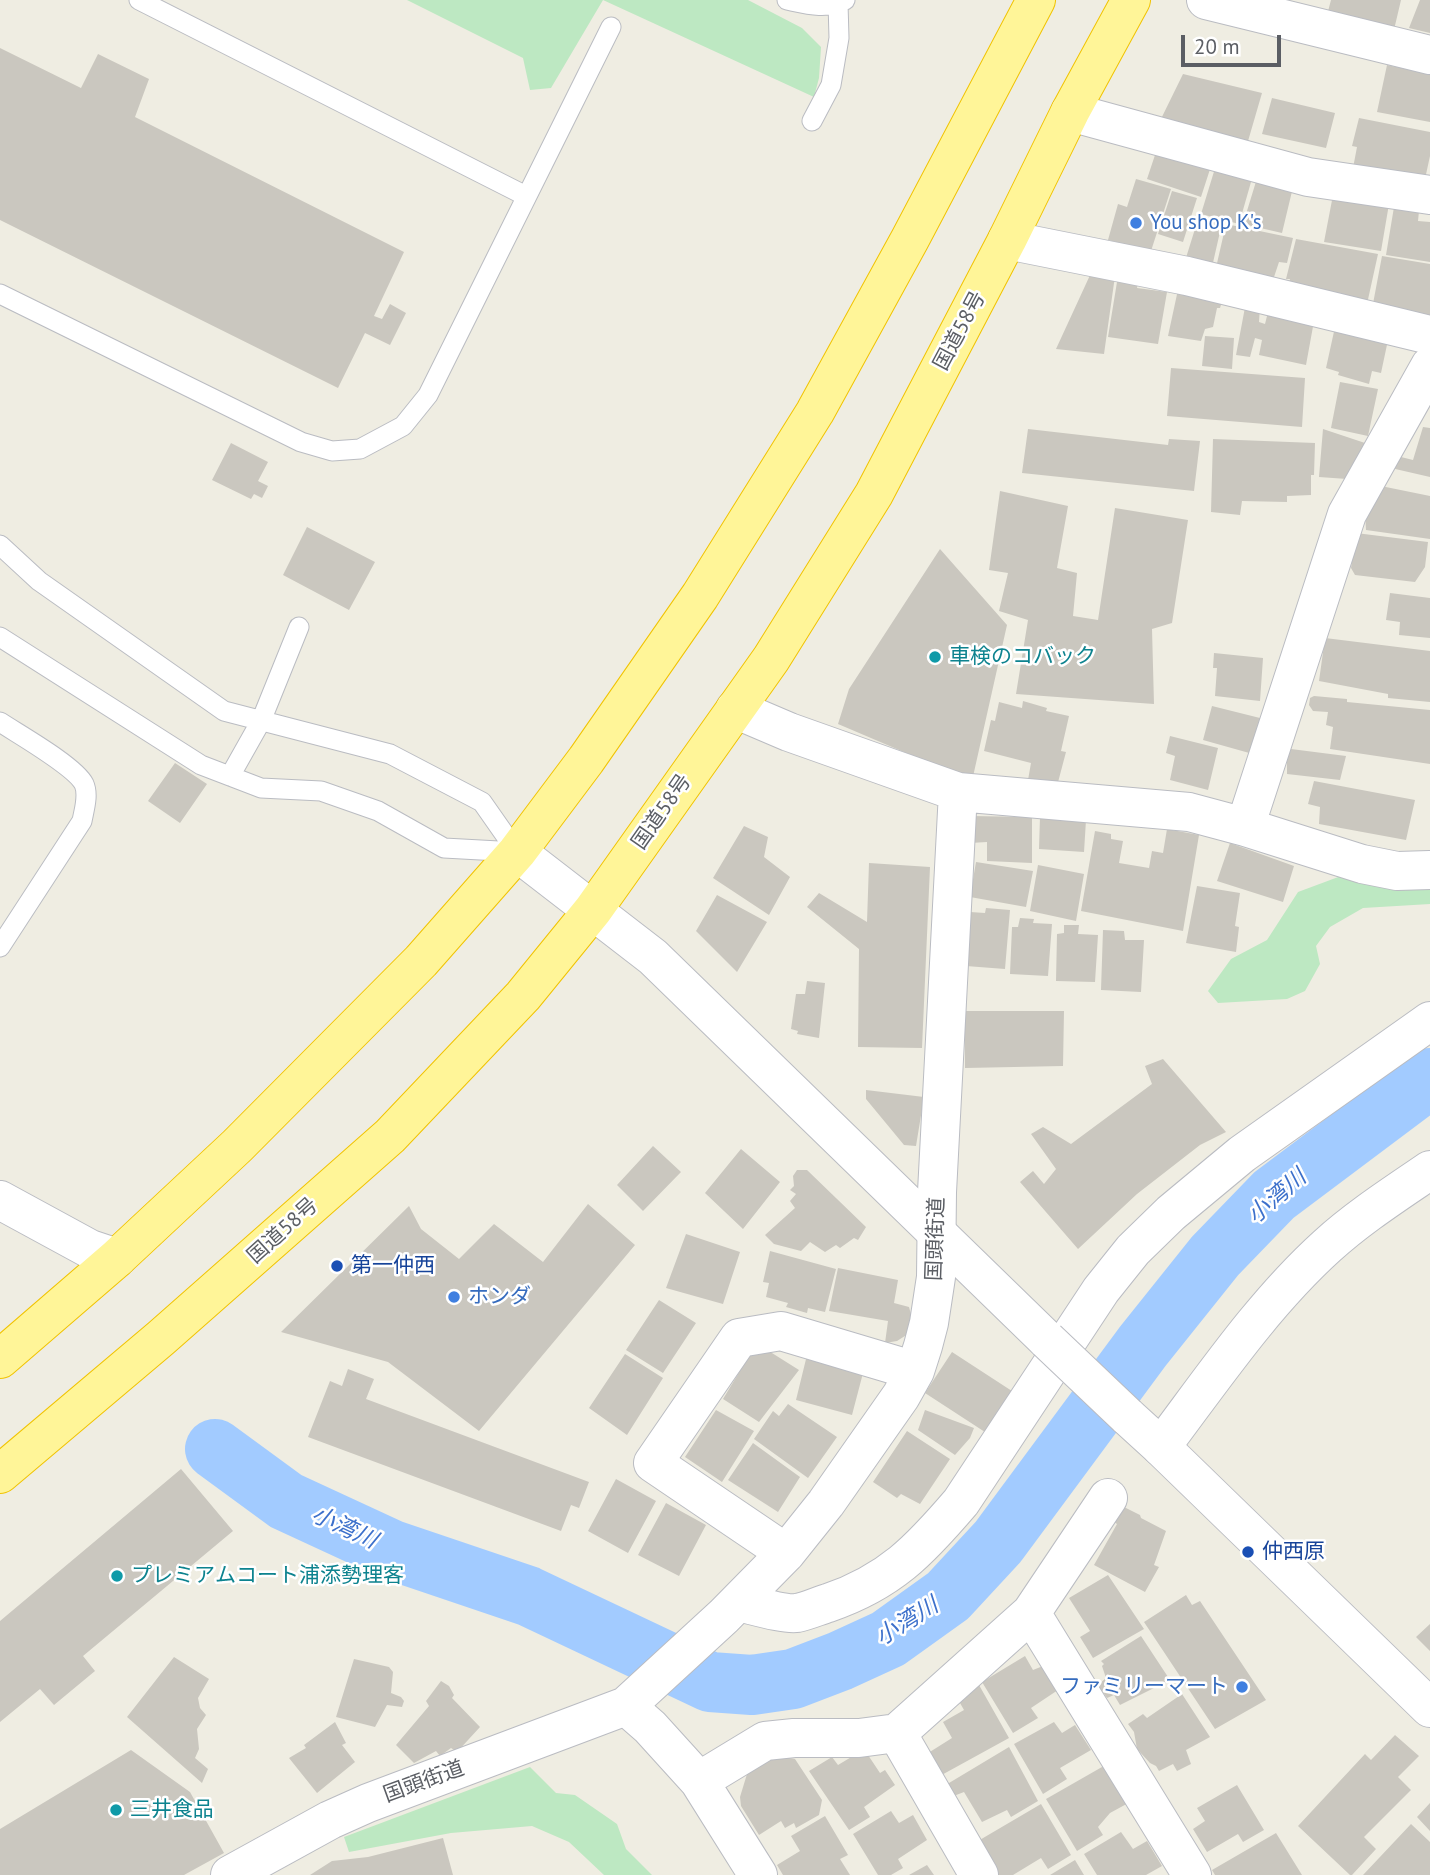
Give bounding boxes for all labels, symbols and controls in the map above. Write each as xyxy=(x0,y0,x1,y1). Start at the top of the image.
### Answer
scale bar xyxy=(1185,21,1285,65)
text: 20 m xyxy=(1194,33,1240,60)
place label: You shop K's xyxy=(1150,210,1262,236)
marker: You shop K's xyxy=(1128,215,1144,231)
street label: 国道58号 xyxy=(929,287,991,375)
place label: 車検のコバック xyxy=(949,644,1096,670)
marker: 車検のコバック xyxy=(927,649,943,665)
street label: 国道58号 xyxy=(627,770,697,854)
water label: 小湾川 xyxy=(1242,1164,1312,1230)
street label: 国道58号 xyxy=(243,1193,323,1269)
street label: 国頭街道 xyxy=(922,1197,950,1281)
place label: 第一仲西 xyxy=(351,1253,435,1279)
marker: 第一仲西 xyxy=(329,1258,345,1274)
place label: ホンダ xyxy=(468,1284,531,1310)
marker: ホンダ xyxy=(446,1289,462,1305)
water label: 小湾川 xyxy=(307,1501,381,1555)
place label: 仲西原 xyxy=(1262,1539,1325,1565)
marker: 仲西原 xyxy=(1240,1544,1256,1560)
place label: プレミアムコート浦添勢理客 xyxy=(131,1563,404,1589)
marker: プレミアムコート浦添勢理客 xyxy=(109,1568,125,1584)
water label: 小湾川 xyxy=(870,1592,944,1652)
place label: ファミリーマート xyxy=(1060,1674,1228,1700)
marker: ファミリーマート xyxy=(1234,1679,1250,1695)
street label: 国頭街道 xyxy=(380,1756,468,1808)
place label: 三井食品 xyxy=(130,1797,214,1823)
marker: 三井食品 xyxy=(108,1802,124,1818)

